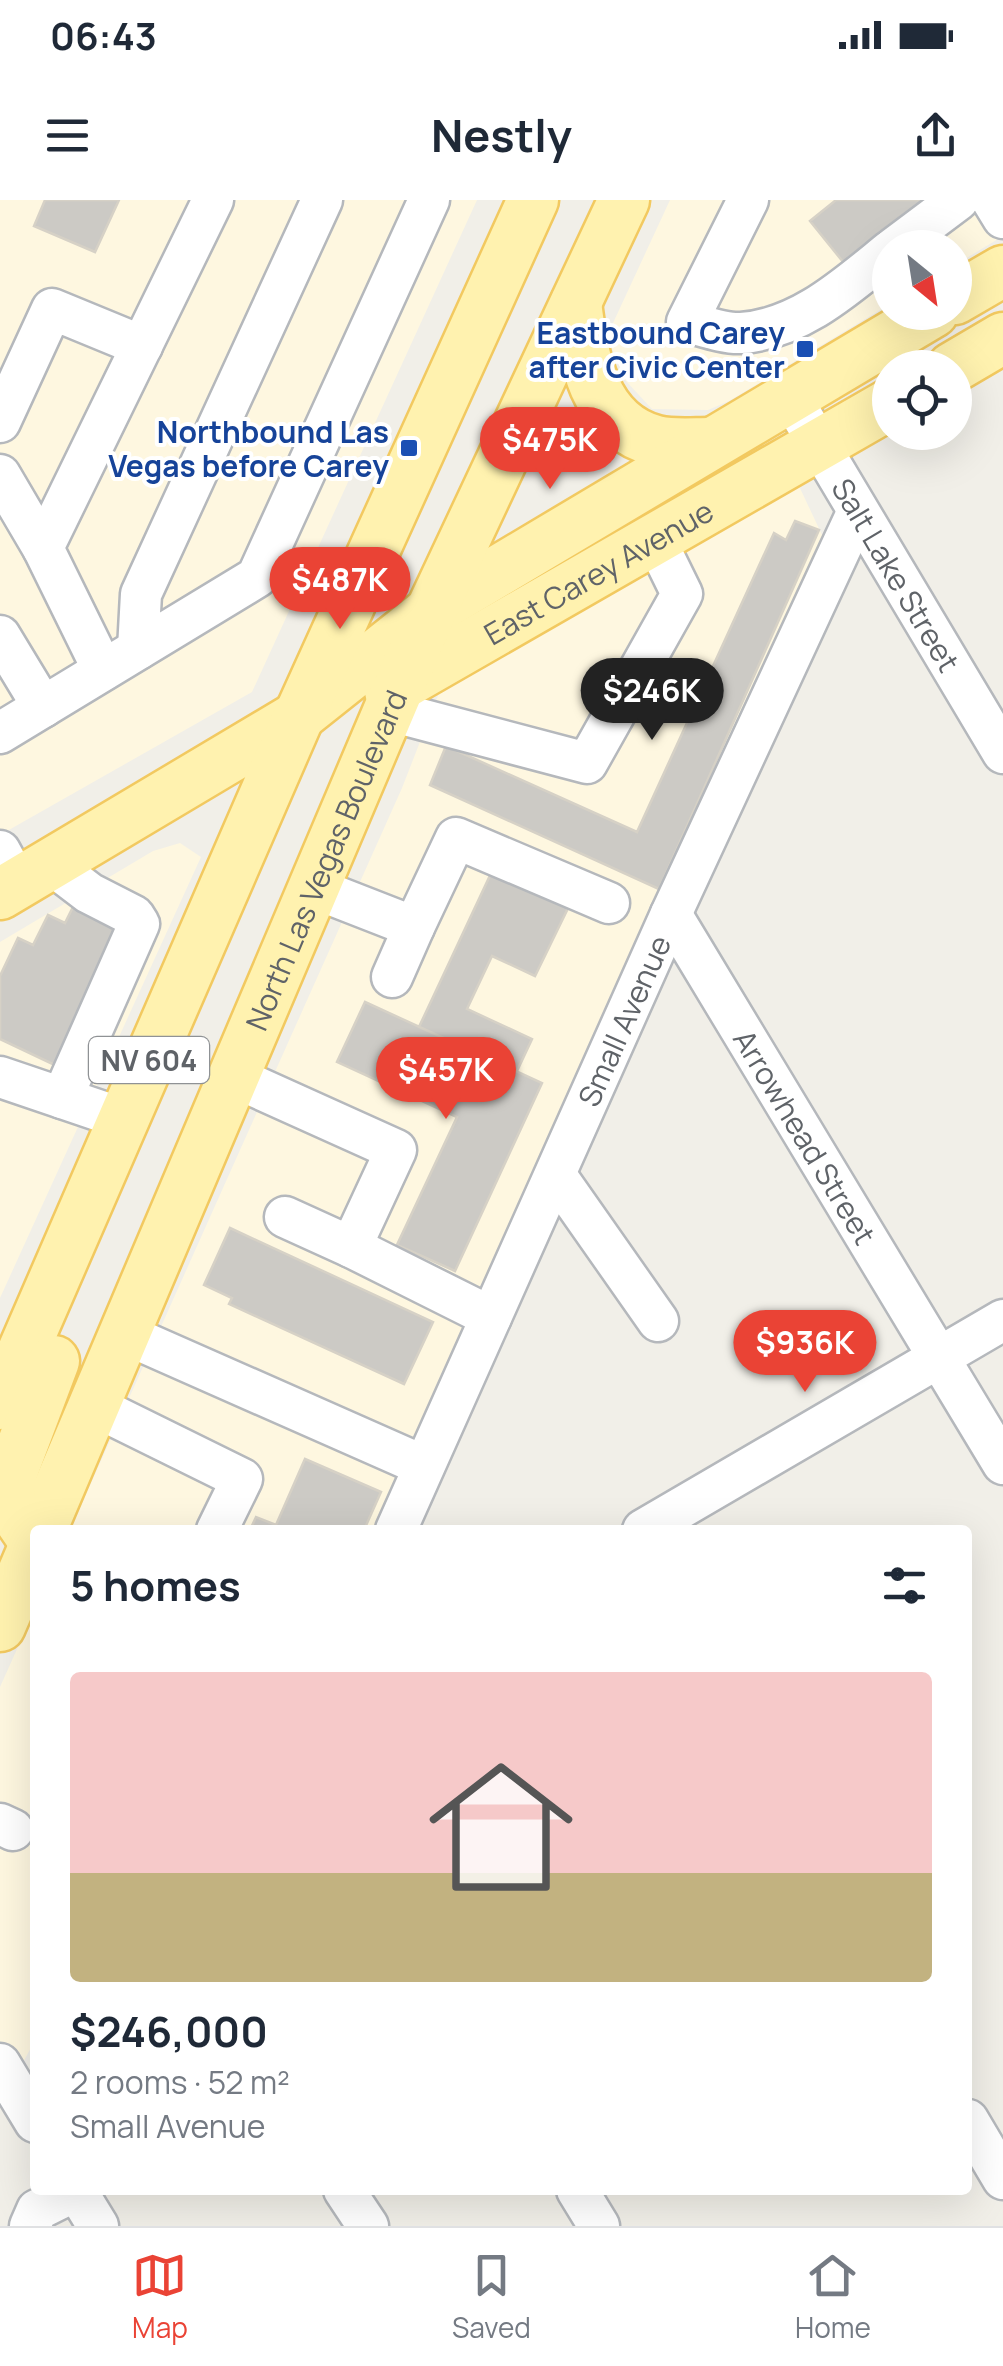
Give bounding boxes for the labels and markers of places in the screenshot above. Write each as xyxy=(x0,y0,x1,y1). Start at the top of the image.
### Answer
place label: Eastbound Carey after Civic Center xyxy=(529,312,785,387)
marker: Eastbound Carey after Civic Center xyxy=(794,338,816,360)
pin: $475K xyxy=(480,407,620,492)
place label: Northbound Las Vegas before Carey xyxy=(108,411,389,486)
marker: Northbound Las Vegas before Carey xyxy=(398,437,420,459)
pin: $487K xyxy=(270,547,410,632)
pin: $246K xyxy=(582,658,722,743)
pin: $457K xyxy=(376,1037,516,1122)
pin: $936K xyxy=(735,1310,875,1395)

